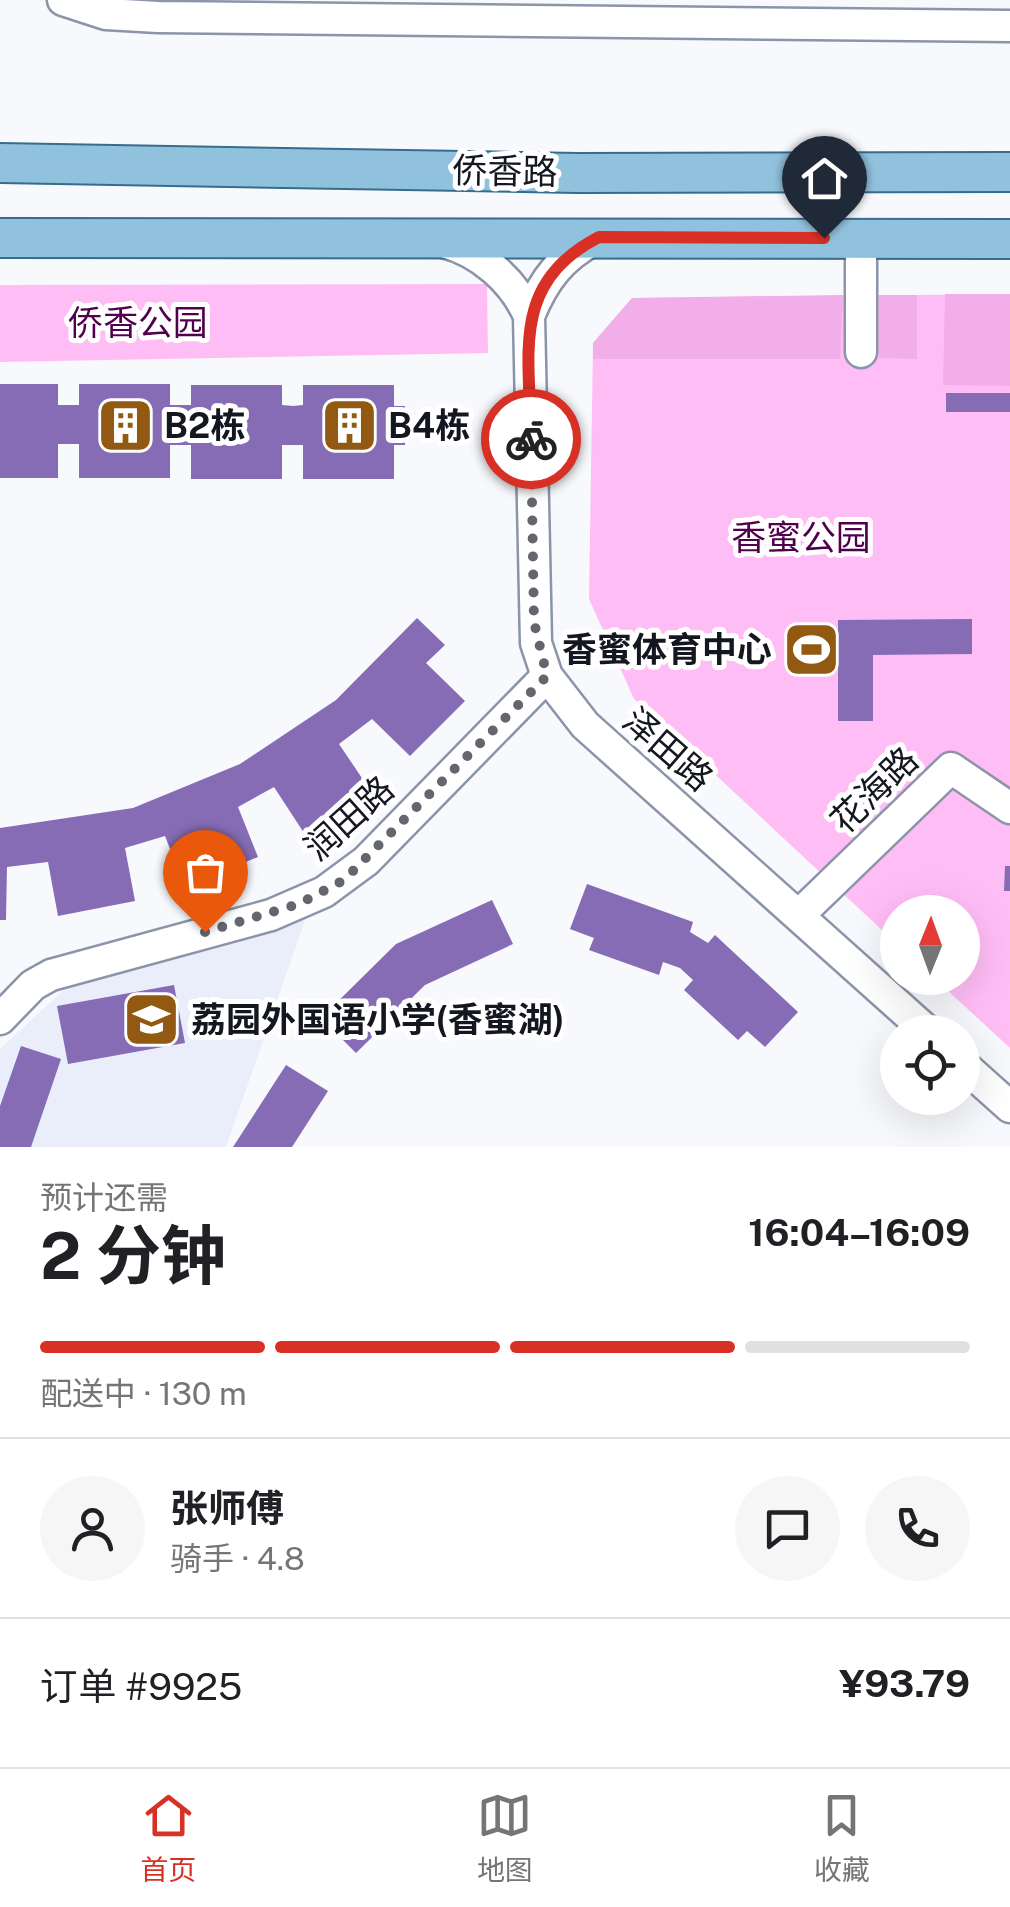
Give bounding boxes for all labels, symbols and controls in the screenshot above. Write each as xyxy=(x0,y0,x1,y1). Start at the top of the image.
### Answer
pin xyxy=(782,136,867,239)
street label: 侨香路 xyxy=(452,150,558,192)
icon: home xyxy=(797,151,852,206)
park label: 侨香公园 xyxy=(68,302,208,343)
courier xyxy=(481,389,581,489)
building icon: B2栋 xyxy=(95,395,155,455)
building icon: B4栋 xyxy=(319,395,379,455)
place label: B2栋 xyxy=(164,405,245,446)
place label: B4栋 xyxy=(388,405,470,446)
icon: bike xyxy=(504,412,559,467)
park label: 香蜜公园 xyxy=(731,517,871,558)
sports icon: 香蜜体育中心 xyxy=(781,619,841,679)
place label: 香蜜体育中心 xyxy=(562,629,772,670)
street label: 泽田路 xyxy=(615,699,721,799)
street label: 花海路 xyxy=(822,739,926,841)
street label: 润田路 xyxy=(296,768,402,868)
pin xyxy=(163,830,248,933)
icon: bag xyxy=(178,845,233,900)
north arrow xyxy=(880,895,980,995)
map controls xyxy=(880,895,980,1115)
school or university icon: 荔园外国语小学(香蜜湖) xyxy=(122,989,182,1049)
place label: 荔园外国语小学(香蜜湖) xyxy=(191,999,564,1040)
button: locate xyxy=(880,1015,980,1115)
text: 预计还需 xyxy=(40,1179,168,1216)
text: 16:04–16:09 xyxy=(748,1210,970,1255)
text: 2 分钟 xyxy=(40,1217,226,1294)
text: 配送中 · 130 m xyxy=(40,1375,247,1412)
button: person xyxy=(40,1476,145,1581)
button: chat xyxy=(735,1476,840,1581)
button: phone xyxy=(865,1476,970,1581)
text: 张师傅 xyxy=(170,1486,284,1531)
text: 骑手 · 4.8 xyxy=(170,1540,305,1577)
text: ¥93.79 xyxy=(839,1661,970,1706)
text: 订单 #9925 xyxy=(40,1664,242,1709)
tab: 首页 xyxy=(140,1788,196,1888)
tab: 地图 xyxy=(477,1788,533,1888)
tab: 收藏 xyxy=(814,1788,870,1888)

